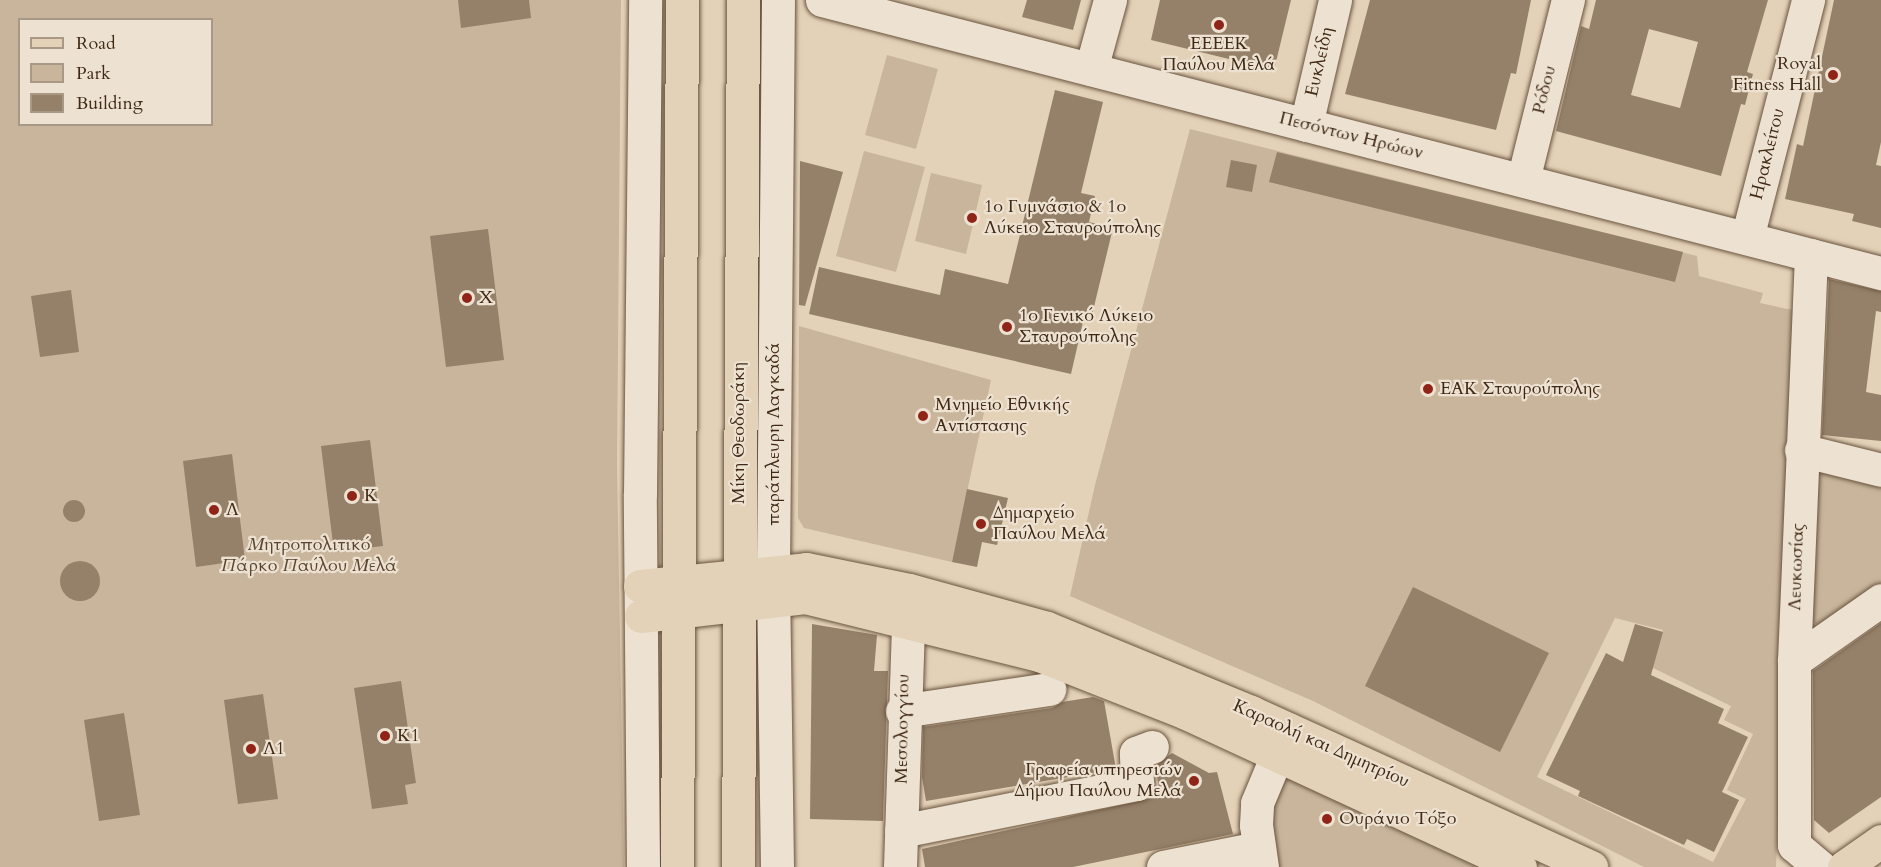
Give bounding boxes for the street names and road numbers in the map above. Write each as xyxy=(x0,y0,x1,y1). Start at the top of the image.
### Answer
street label: Ευκλείδη xyxy=(1302,25,1338,99)
street label: Ρόδου xyxy=(1529,64,1561,116)
street label: Ηρακλείτου xyxy=(1746,106,1790,202)
street label: Πεσόντων Ηρώων xyxy=(1277,108,1425,164)
street label: παράπλευρη Λαγκαδά xyxy=(763,342,785,526)
street label: Μίκη Θεοδωράκη xyxy=(728,362,750,504)
street label: Λευκωσίας xyxy=(1785,523,1809,611)
street label: Μεσολογγίου xyxy=(891,674,915,784)
street label: Καραολή και Δημητρίου xyxy=(1230,695,1412,793)

